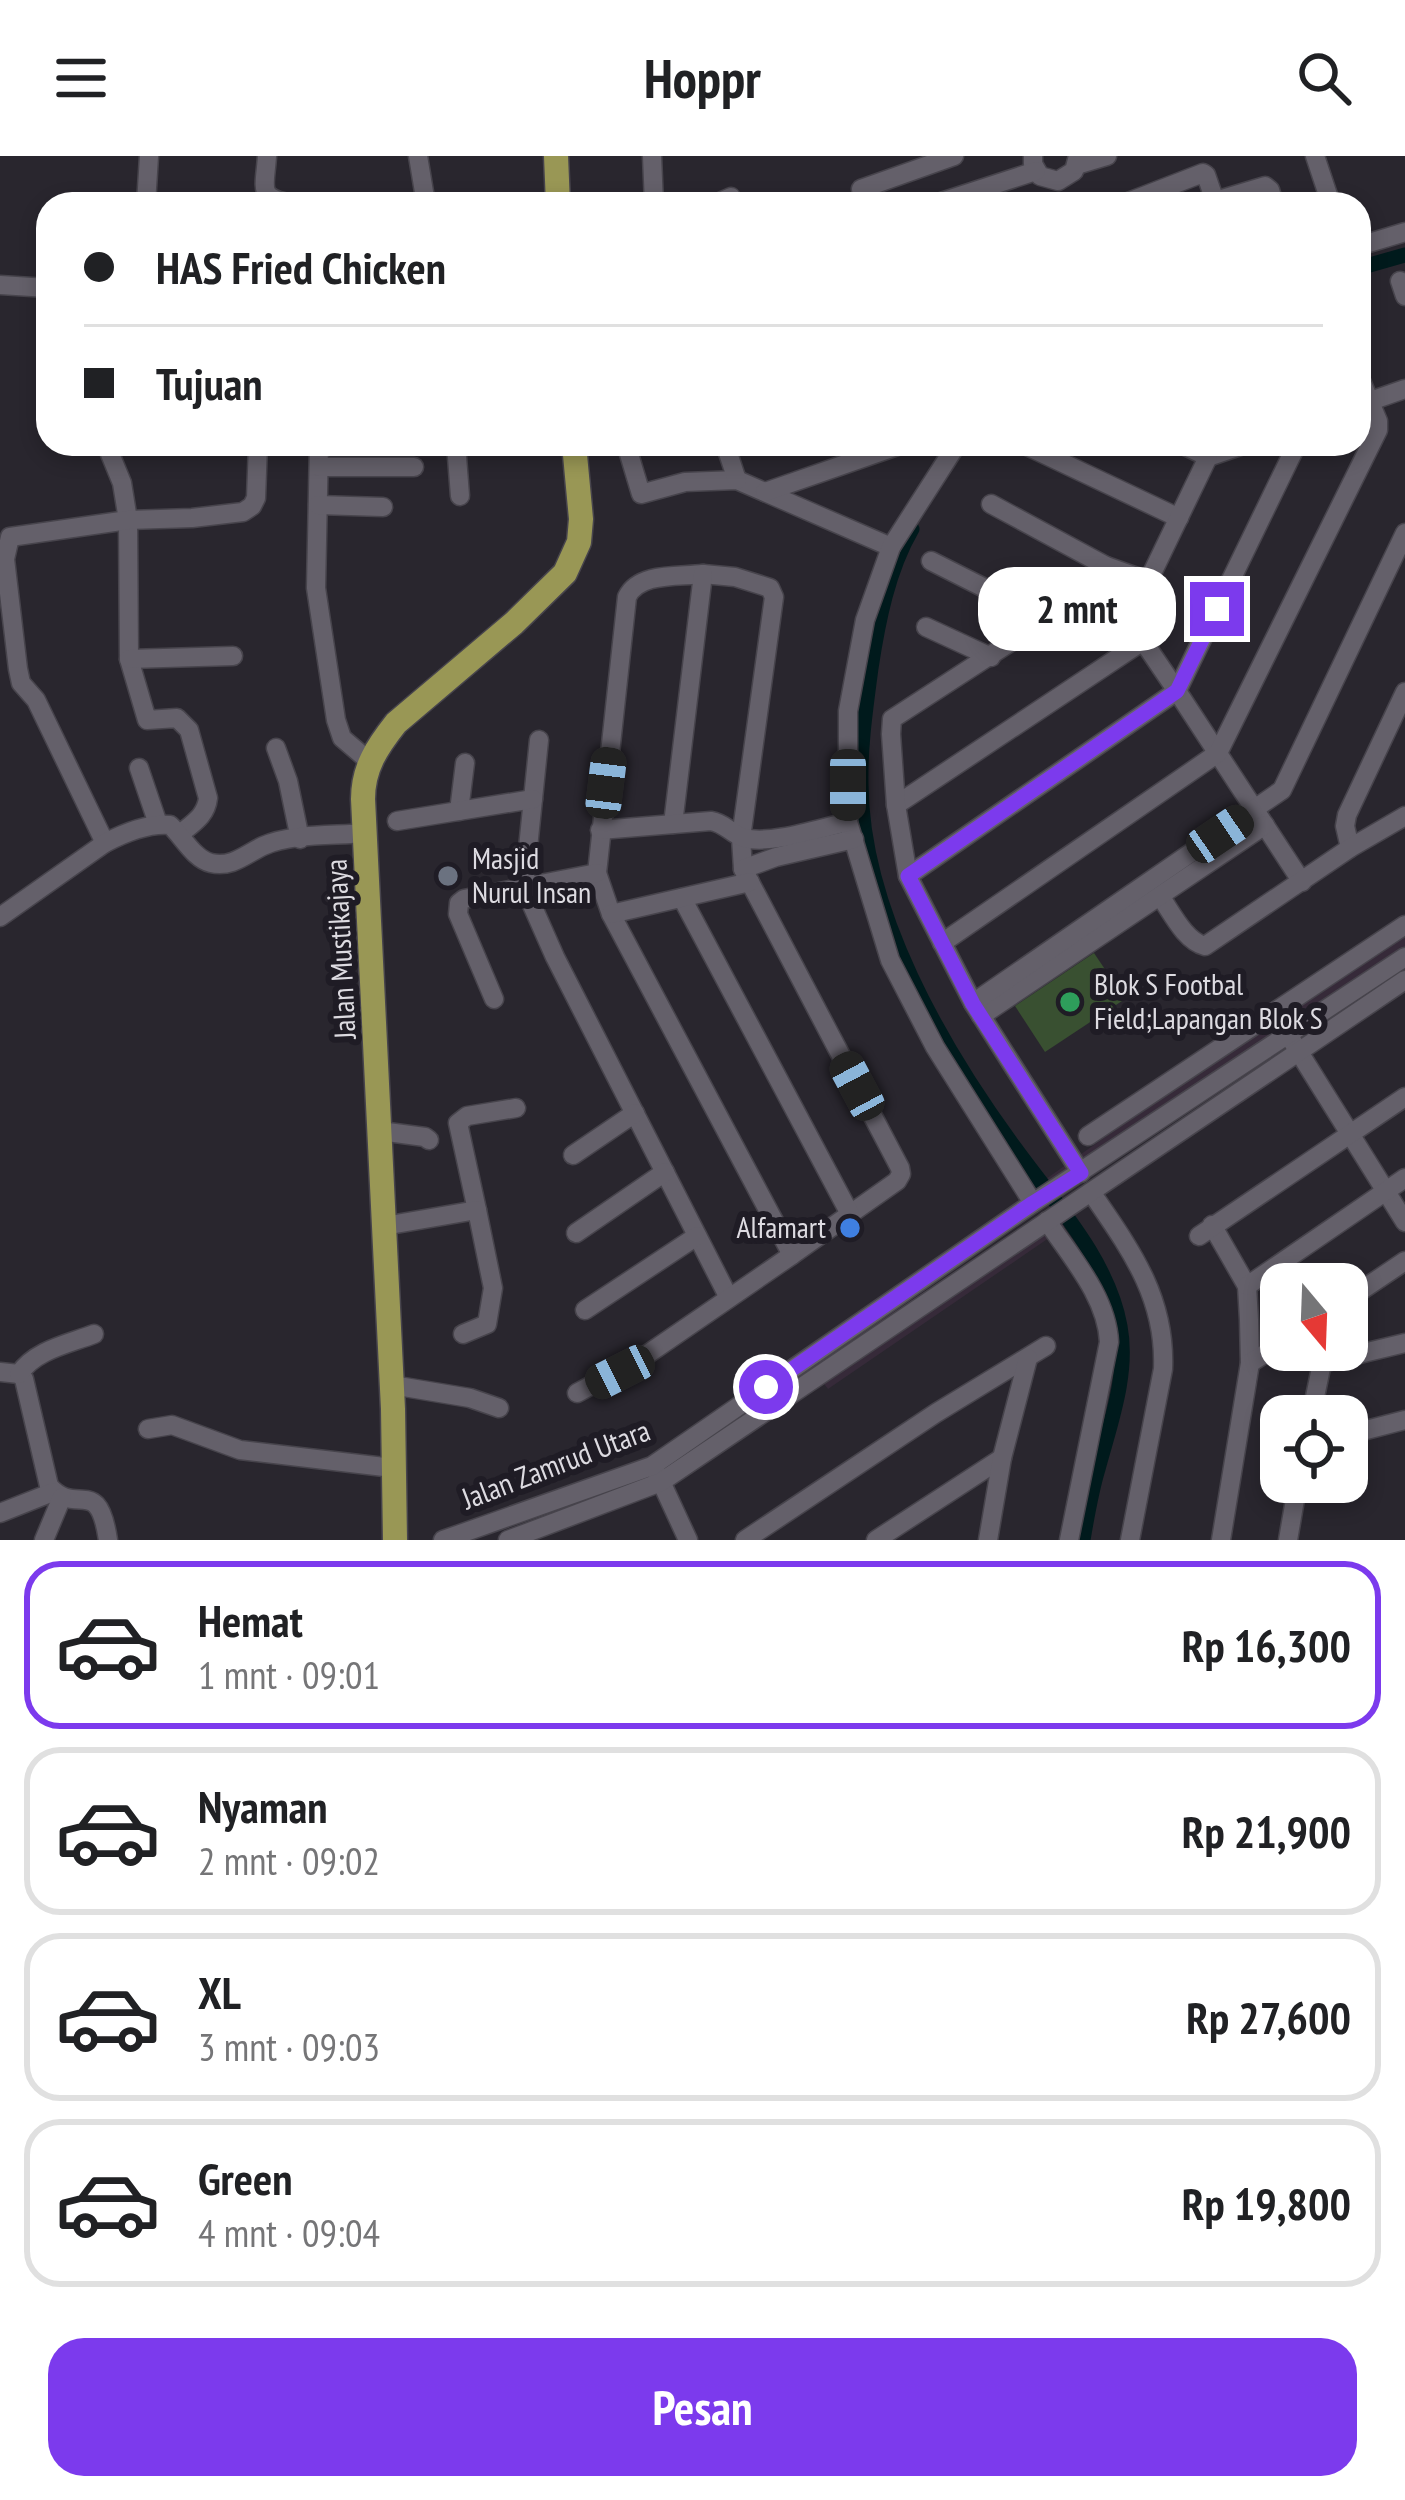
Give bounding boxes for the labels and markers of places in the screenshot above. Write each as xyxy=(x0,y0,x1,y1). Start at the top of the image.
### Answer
place label: Masjid Nurul Insan xyxy=(472,838,591,911)
marker: Masjid Nurul Insan xyxy=(435,863,461,889)
place label: Blok S Footbal Field;Lapangan Blok S xyxy=(1094,964,1323,1037)
marker: Blok S Footbal Field;Lapangan Blok S xyxy=(1057,989,1083,1015)
place label: Alfamart xyxy=(736,1207,827,1246)
marker: Alfamart xyxy=(837,1215,863,1241)

